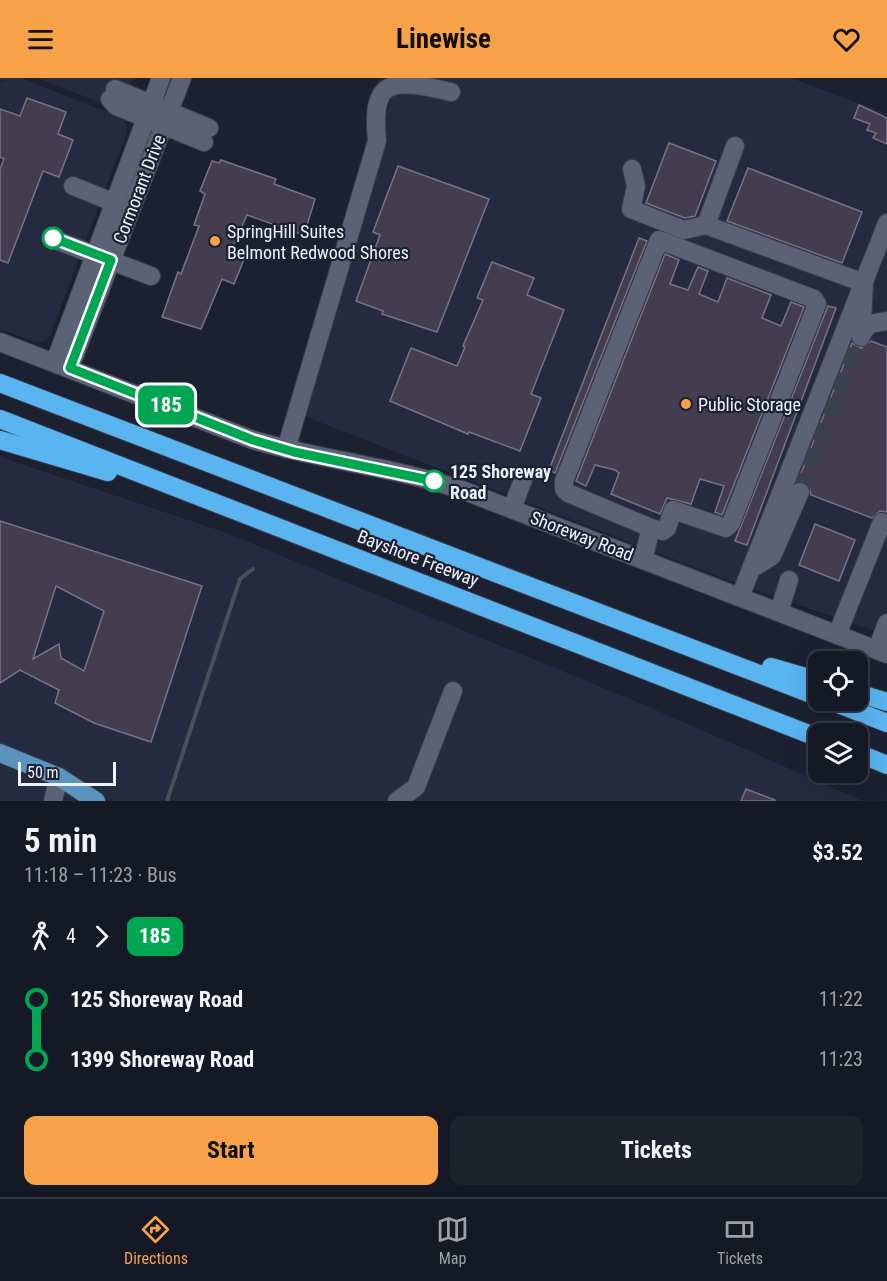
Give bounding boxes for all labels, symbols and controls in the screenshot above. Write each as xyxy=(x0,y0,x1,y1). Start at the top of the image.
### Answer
icon: menu xyxy=(24,23,57,56)
text: Linewise xyxy=(396,23,491,55)
icon: heart xyxy=(830,23,863,56)
street label: Cormorant Drive xyxy=(109,131,169,247)
place label: SpringHill Suites Belmont Redwood Shores xyxy=(227,221,409,263)
unlabelled marker xyxy=(42,227,64,249)
marker: SpringHill Suites Belmont Redwood Shores xyxy=(208,234,222,248)
line badge: 185 xyxy=(132,386,201,424)
text: 185 xyxy=(150,393,182,417)
place label: Public Storage xyxy=(698,394,801,415)
marker: Public Storage xyxy=(679,397,693,411)
place label: 125 Shoreway Road xyxy=(450,461,551,503)
marker: 125 Shoreway Road xyxy=(423,470,445,492)
street label: Shoreway Road xyxy=(527,507,637,565)
street label: Bayshore Freeway xyxy=(355,525,482,591)
map controls xyxy=(808,651,868,783)
button: locate xyxy=(808,651,868,711)
button: layers xyxy=(808,723,868,783)
scale bar xyxy=(18,759,116,786)
text: 50 m xyxy=(27,763,59,782)
text: 5 min xyxy=(24,821,97,860)
text: $3.52 xyxy=(812,840,863,865)
text: 11:18 – 11:23 · Bus xyxy=(24,863,177,887)
icon: walk xyxy=(24,920,57,953)
icon: forward xyxy=(85,920,118,953)
text: 4 xyxy=(66,924,76,948)
text: 185 xyxy=(139,924,171,948)
text: 125 Shoreway Road xyxy=(70,987,243,1012)
text: 11:22 xyxy=(819,987,863,1011)
text: 1399 Shoreway Road xyxy=(70,1047,254,1072)
text: 11:23 xyxy=(819,1047,863,1071)
button: Start xyxy=(24,1116,438,1185)
button: Tickets xyxy=(450,1116,863,1185)
tab: Directions xyxy=(124,1213,188,1268)
tab: Map xyxy=(436,1213,469,1268)
tab: Tickets xyxy=(717,1213,763,1268)

